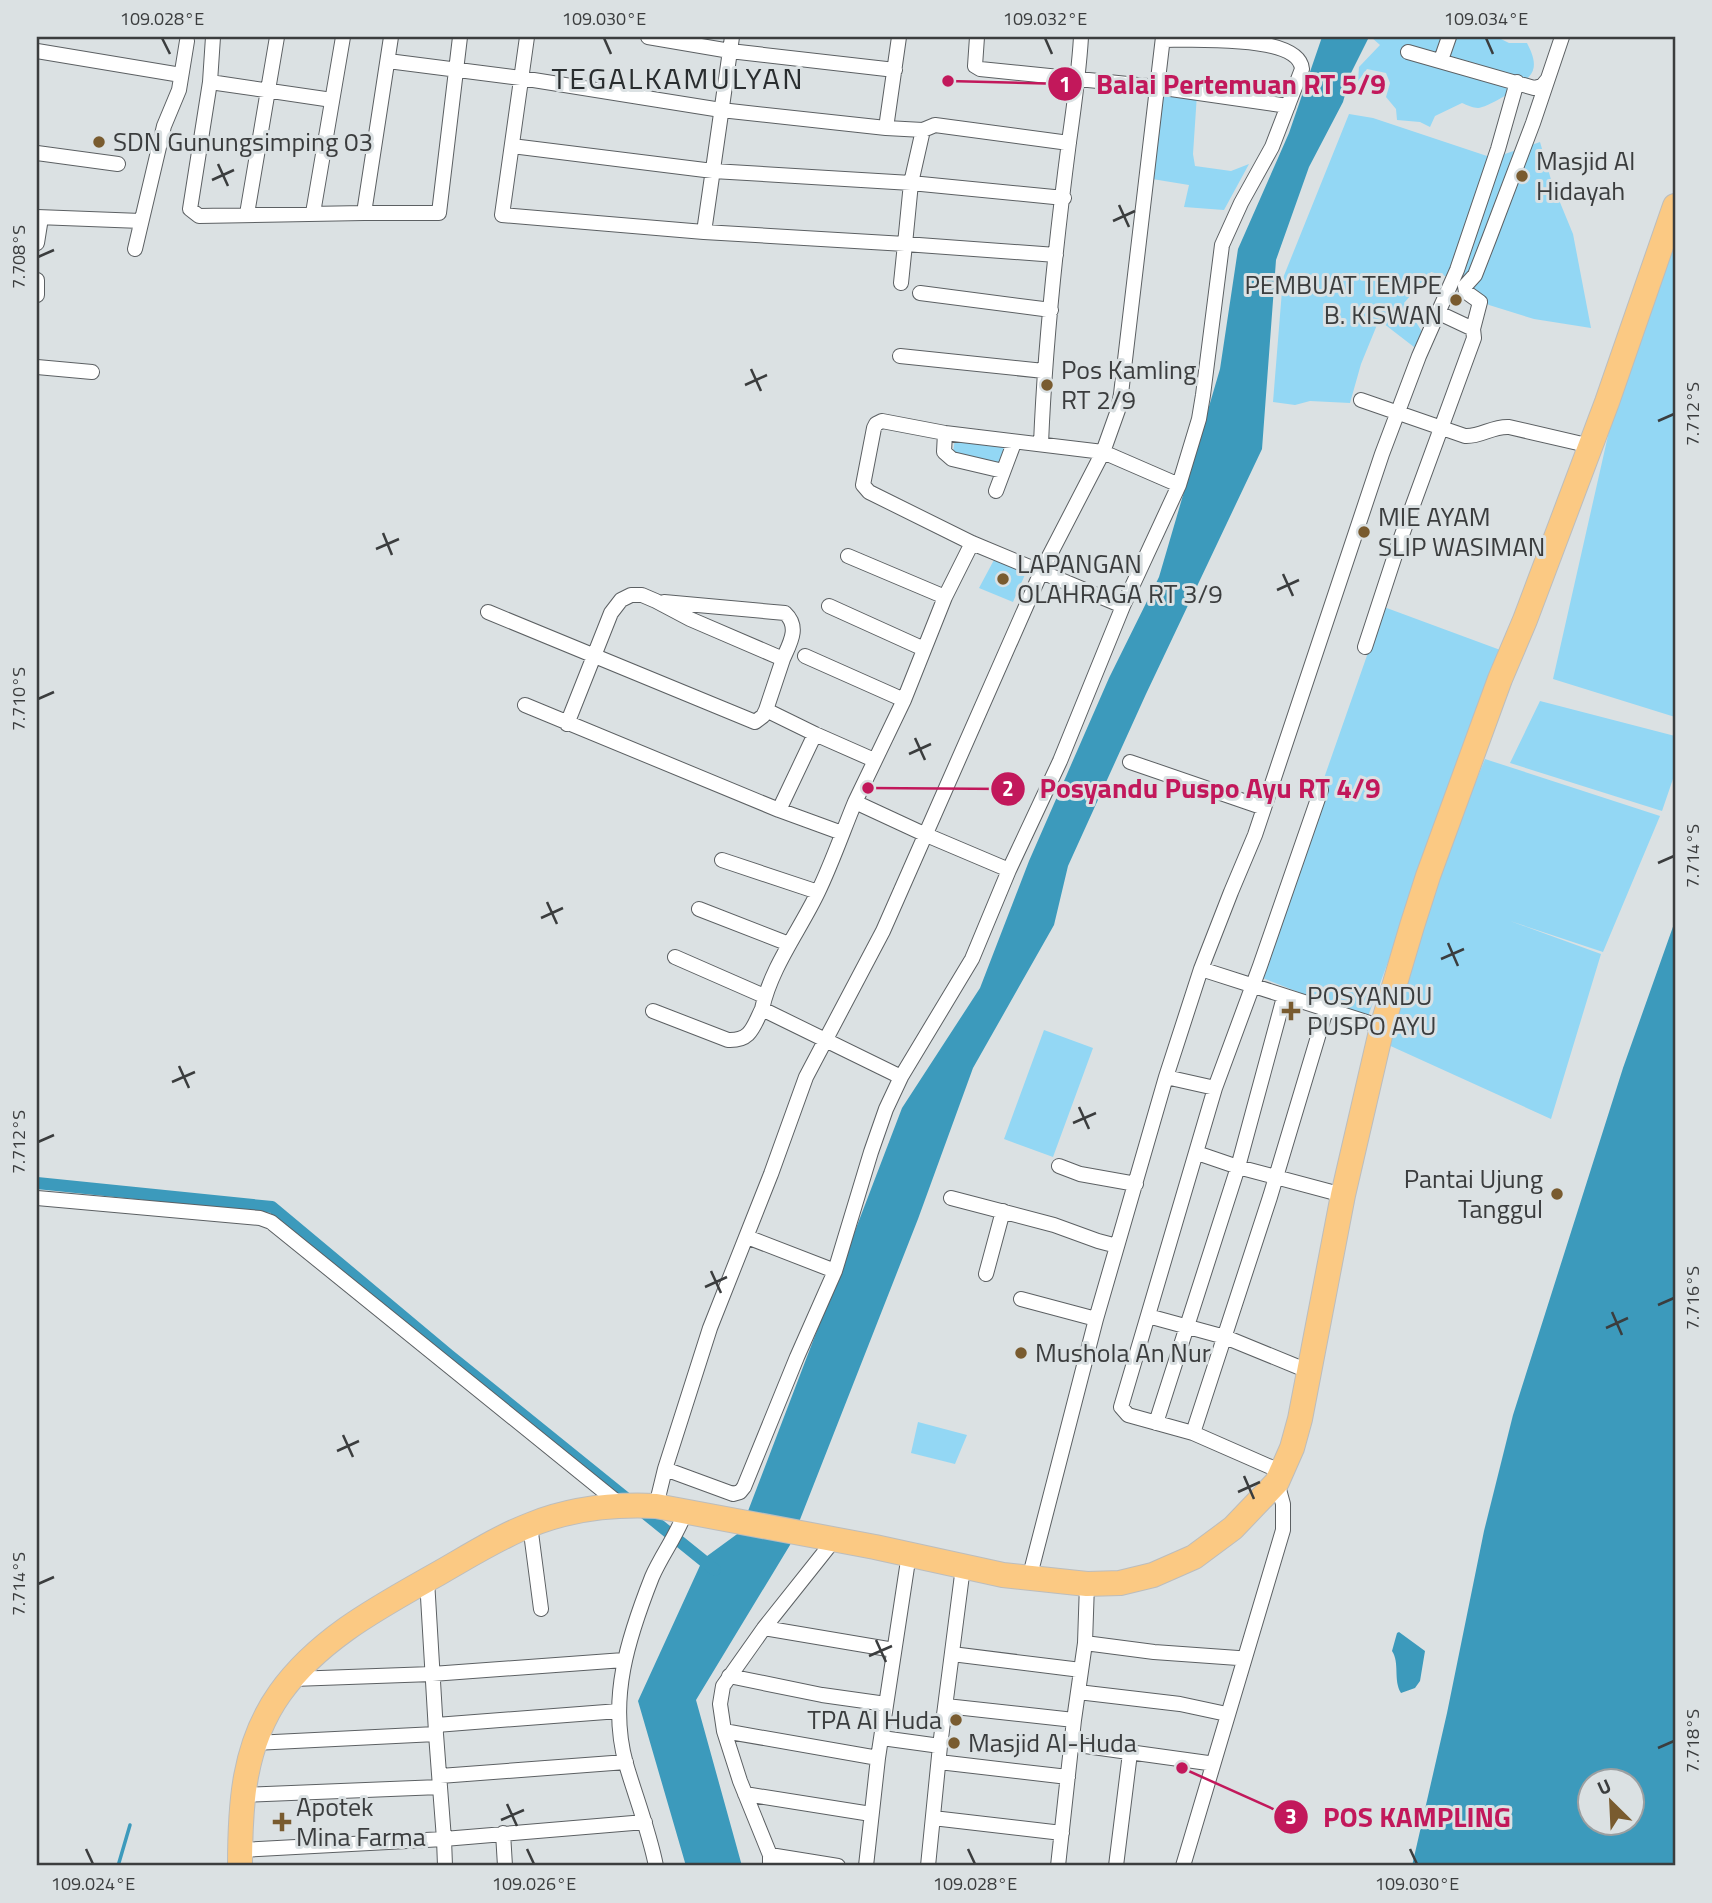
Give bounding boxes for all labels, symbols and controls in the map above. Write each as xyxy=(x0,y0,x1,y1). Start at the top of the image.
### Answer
text: 109.028°E xyxy=(120,5,204,32)
text: 109.030°E xyxy=(562,5,646,32)
text: 109.032°E xyxy=(1003,5,1087,32)
text: 109.034°E xyxy=(1444,5,1528,32)
district label: TEGALKAMULYAN xyxy=(552,55,804,101)
callout: Balai Pertemuan RT 5/9 xyxy=(1047,60,1400,109)
text: Balai Pertemuan RT 5/9 xyxy=(1096,62,1386,105)
text: 1 xyxy=(1059,68,1071,100)
place label: SDN Gunungsimping 03 xyxy=(113,122,373,161)
marker: SDN Gunungsimping 03 xyxy=(91,134,107,150)
place label: Masjid Al Hidayah xyxy=(1536,141,1635,210)
marker: Masjid Al Hidayah xyxy=(1514,168,1530,184)
text: 7.708°S xyxy=(5,225,32,289)
place label: PEMBUAT TEMPE B. KISWAN xyxy=(1244,265,1442,334)
marker: PEMBUAT TEMPE B. KISWAN xyxy=(1448,292,1464,308)
place label: Pos Kamling RT 2/9 xyxy=(1061,350,1196,419)
marker: Pos Kamling RT 2/9 xyxy=(1039,377,1055,393)
text: 7.712°S xyxy=(1679,382,1706,446)
place label: MIE AYAM SLIP WASIMAN xyxy=(1378,497,1545,566)
marker: MIE AYAM SLIP WASIMAN xyxy=(1356,524,1372,540)
place label: LAPANGAN OLAHRAGA RT 3/9 xyxy=(1017,544,1223,613)
marker: LAPANGAN OLAHRAGA RT 3/9 xyxy=(995,571,1011,587)
text: 7.710°S xyxy=(5,667,32,731)
callout: Posyandu Puspo Ayu RT 4/9 xyxy=(990,764,1394,813)
text: Posyandu Puspo Ayu RT 4/9 xyxy=(1039,766,1381,809)
text: 2 xyxy=(1002,772,1014,804)
text: 7.714°S xyxy=(1679,824,1706,888)
place label: POSYANDU PUSPO AYU xyxy=(1307,976,1437,1045)
marker: POSYANDU PUSPO AYU xyxy=(1281,1001,1301,1021)
text: 7.712°S xyxy=(5,1110,32,1174)
place label: Pantai Ujung Tanggul xyxy=(1404,1159,1543,1228)
marker: Pantai Ujung Tanggul xyxy=(1549,1186,1565,1202)
text: 7.716°S xyxy=(1679,1266,1706,1330)
place label: Mushola An Nur xyxy=(1035,1333,1211,1372)
marker: Mushola An Nur xyxy=(1013,1345,1029,1361)
text: 7.714°S xyxy=(5,1552,32,1616)
place label: TPA Al Huda xyxy=(807,1700,942,1739)
text: 7.718°S xyxy=(1679,1709,1706,1773)
marker: TPA Al Huda xyxy=(948,1712,964,1728)
place label: Masjid Al-Huda xyxy=(968,1723,1137,1762)
marker: Masjid Al-Huda xyxy=(946,1735,962,1751)
north arrow xyxy=(1576,1766,1646,1836)
text: U xyxy=(1592,1770,1615,1802)
place label: Apotek Mina Farma xyxy=(296,1787,426,1856)
callout: POS KAMPLING xyxy=(1274,1793,1525,1842)
text: POS KAMPLING xyxy=(1323,1795,1511,1838)
text: 3 xyxy=(1285,1800,1297,1832)
marker: Apotek Mina Farma xyxy=(274,1814,290,1830)
text: 109.024°E xyxy=(51,1870,135,1897)
text: 109.026°E xyxy=(492,1870,576,1897)
text: 109.028°E xyxy=(933,1870,1017,1897)
text: 109.030°E xyxy=(1375,1870,1459,1897)

